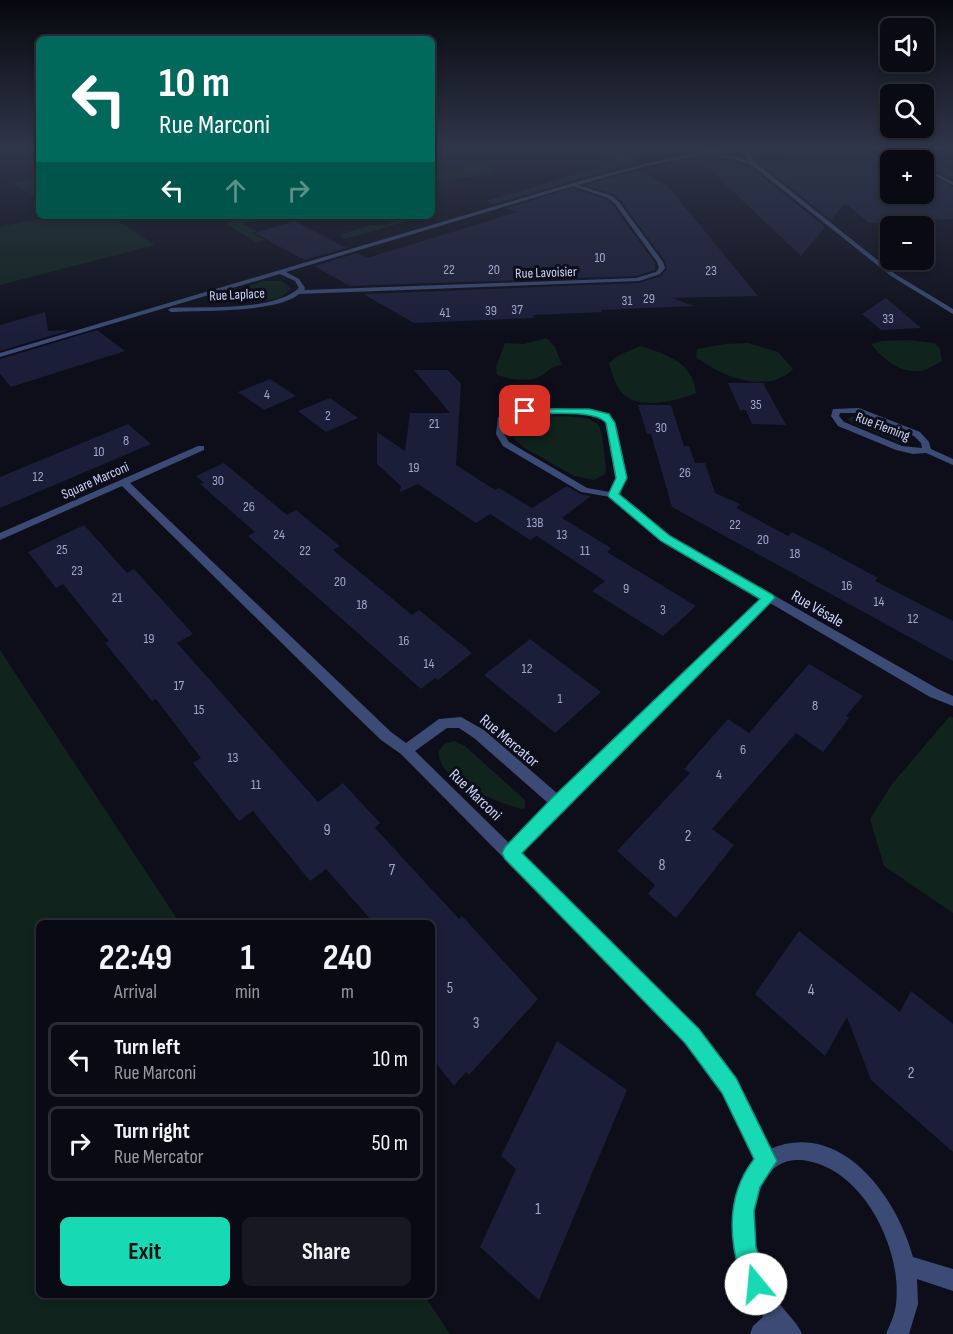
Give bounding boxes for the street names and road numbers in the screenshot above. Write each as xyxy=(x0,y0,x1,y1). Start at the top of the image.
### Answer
street label: Rue Lavoisier xyxy=(515,263,577,282)
street label: Rue Laplace xyxy=(209,285,265,304)
street label: Rue Fleming xyxy=(853,408,913,445)
street label: Square Marconi xyxy=(59,458,132,503)
street label: Rue Vésale xyxy=(788,587,847,632)
street label: Rue Mercator xyxy=(475,711,543,772)
street label: Rue Marconi xyxy=(445,765,505,825)

